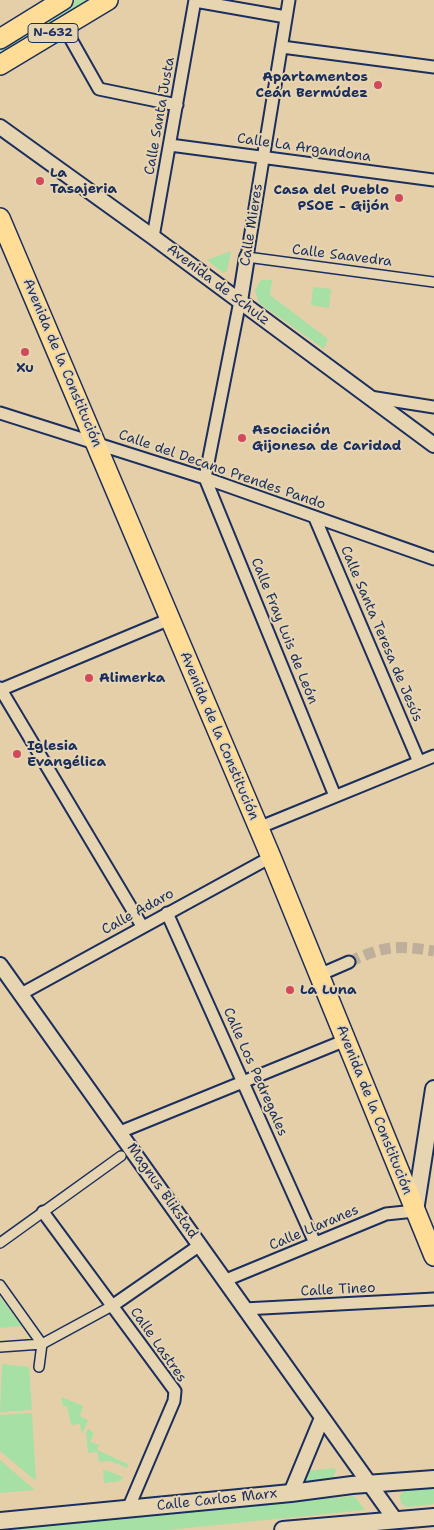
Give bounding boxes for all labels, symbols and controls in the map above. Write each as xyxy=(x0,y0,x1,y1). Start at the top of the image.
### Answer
road number: N-632 xyxy=(28,23,78,42)
street label: Calle Santa Justa xyxy=(141,56,179,176)
place label: Apartamentos Ceán Bermúdez xyxy=(256,69,368,102)
marker: Apartamentos Ceán Bermúdez xyxy=(372,79,384,91)
street label: Calle La Argandona xyxy=(236,130,372,166)
place label: La Tasajeria xyxy=(50,165,117,198)
marker: La Tasajeria xyxy=(34,175,46,187)
place label: Casa del Pueblo PSOE - Gijón xyxy=(274,182,389,214)
street label: Calle Mieres xyxy=(237,183,267,267)
marker: Casa del Pueblo PSOE - Gijón xyxy=(393,192,405,204)
street label: Avenida de Schulz xyxy=(163,241,273,329)
street label: Calle Saavedra xyxy=(291,242,393,270)
street label: Avenida de la Constitución xyxy=(19,276,105,450)
marker: Xu xyxy=(19,346,31,358)
place label: Xu xyxy=(16,360,34,376)
place label: Asociación Gijonesa de Caridad xyxy=(252,422,401,454)
street label: Calle del Decano Prendes Pando xyxy=(116,427,328,513)
marker: Asociación Gijonesa de Caridad xyxy=(236,432,248,444)
street label: Calle Santa Teresa de Jesús xyxy=(336,544,426,724)
street label: Calle Fray Luis de León xyxy=(247,555,321,707)
street label: Avenida de la Constitución xyxy=(176,649,262,823)
place label: Alimerka xyxy=(99,670,165,686)
marker: Alimerka xyxy=(83,672,95,684)
place label: Iglesia Evangélica xyxy=(27,738,106,770)
marker: Iglesia Evangélica xyxy=(11,748,23,760)
street label: Calle Adaro xyxy=(99,885,177,939)
place label: La Luna xyxy=(300,982,357,998)
marker: La Luna xyxy=(284,984,296,996)
street label: Calle Los Pedregales xyxy=(219,1005,291,1139)
street label: Avenida de la Constitución xyxy=(332,1023,416,1197)
street label: Magnus Blikstad xyxy=(123,1140,201,1242)
street label: Calle Llaranes xyxy=(267,1202,361,1254)
street label: Calle Tineo xyxy=(300,1280,376,1300)
street label: Calle Lastres xyxy=(126,1304,190,1386)
street label: Calle Carlos Marx xyxy=(156,1485,278,1515)

